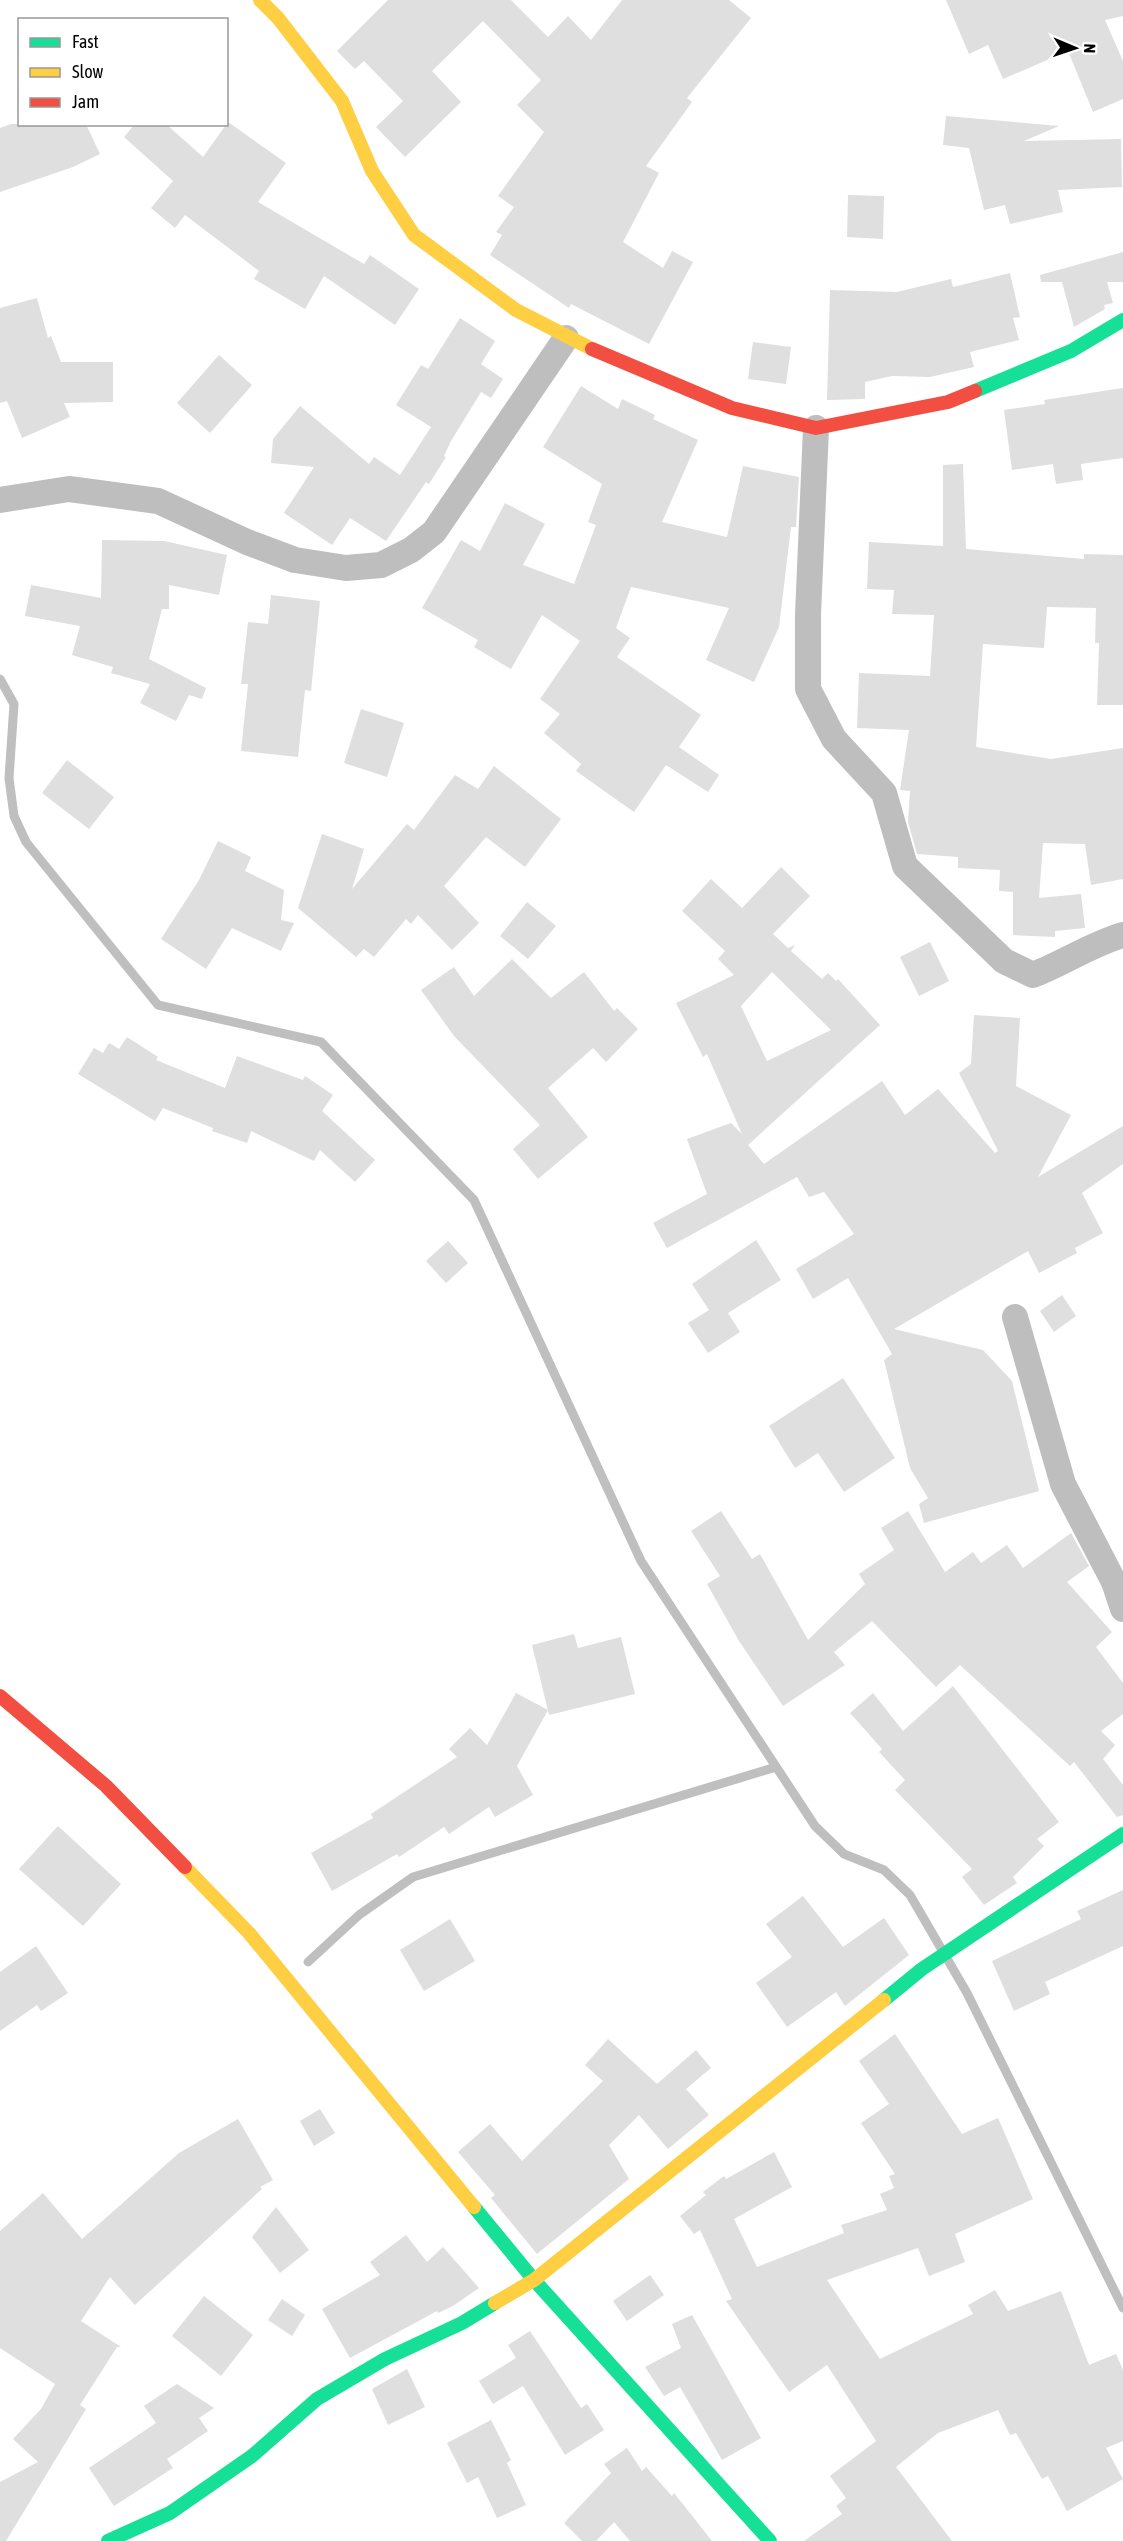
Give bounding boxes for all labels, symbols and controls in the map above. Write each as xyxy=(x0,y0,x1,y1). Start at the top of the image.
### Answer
legend xyxy=(18,18,228,126)
north arrow xyxy=(1045,18,1105,78)
text: Fast xyxy=(72,31,99,52)
text: N xyxy=(1081,43,1099,54)
text: Slow xyxy=(72,61,103,82)
text: Jam xyxy=(72,91,99,112)

